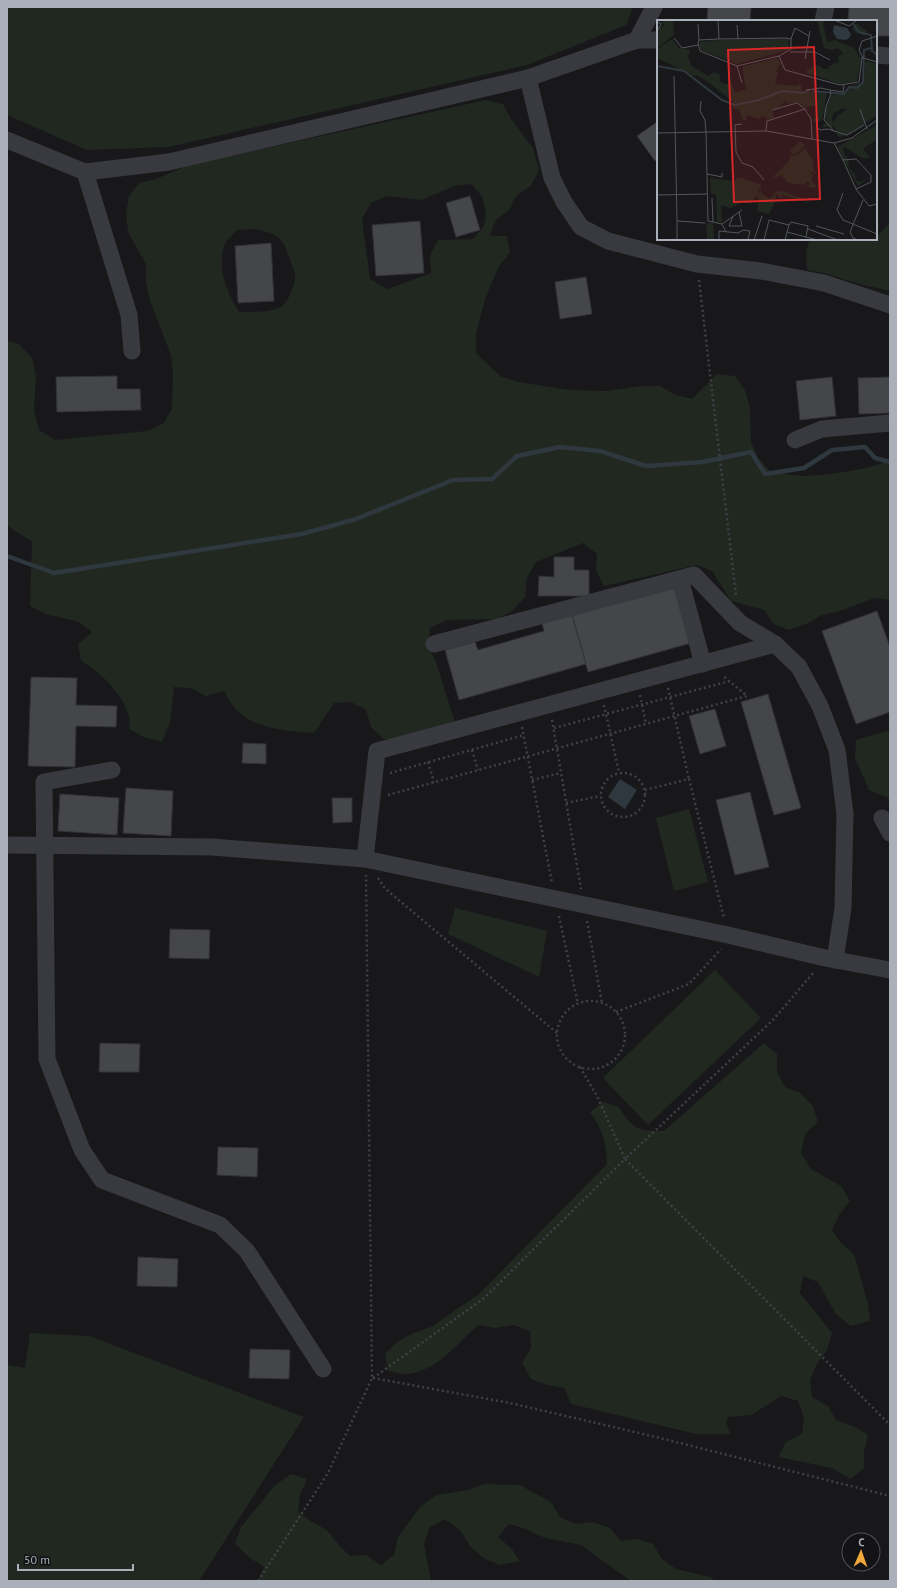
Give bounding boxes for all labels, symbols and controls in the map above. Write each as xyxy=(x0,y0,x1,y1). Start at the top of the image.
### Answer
inset map xyxy=(657,20,877,240)
north arrow xyxy=(841,1532,881,1572)
text: С xyxy=(858,1535,865,1549)
scale bar xyxy=(18,1546,133,1572)
text: 50 m xyxy=(24,1552,50,1567)

